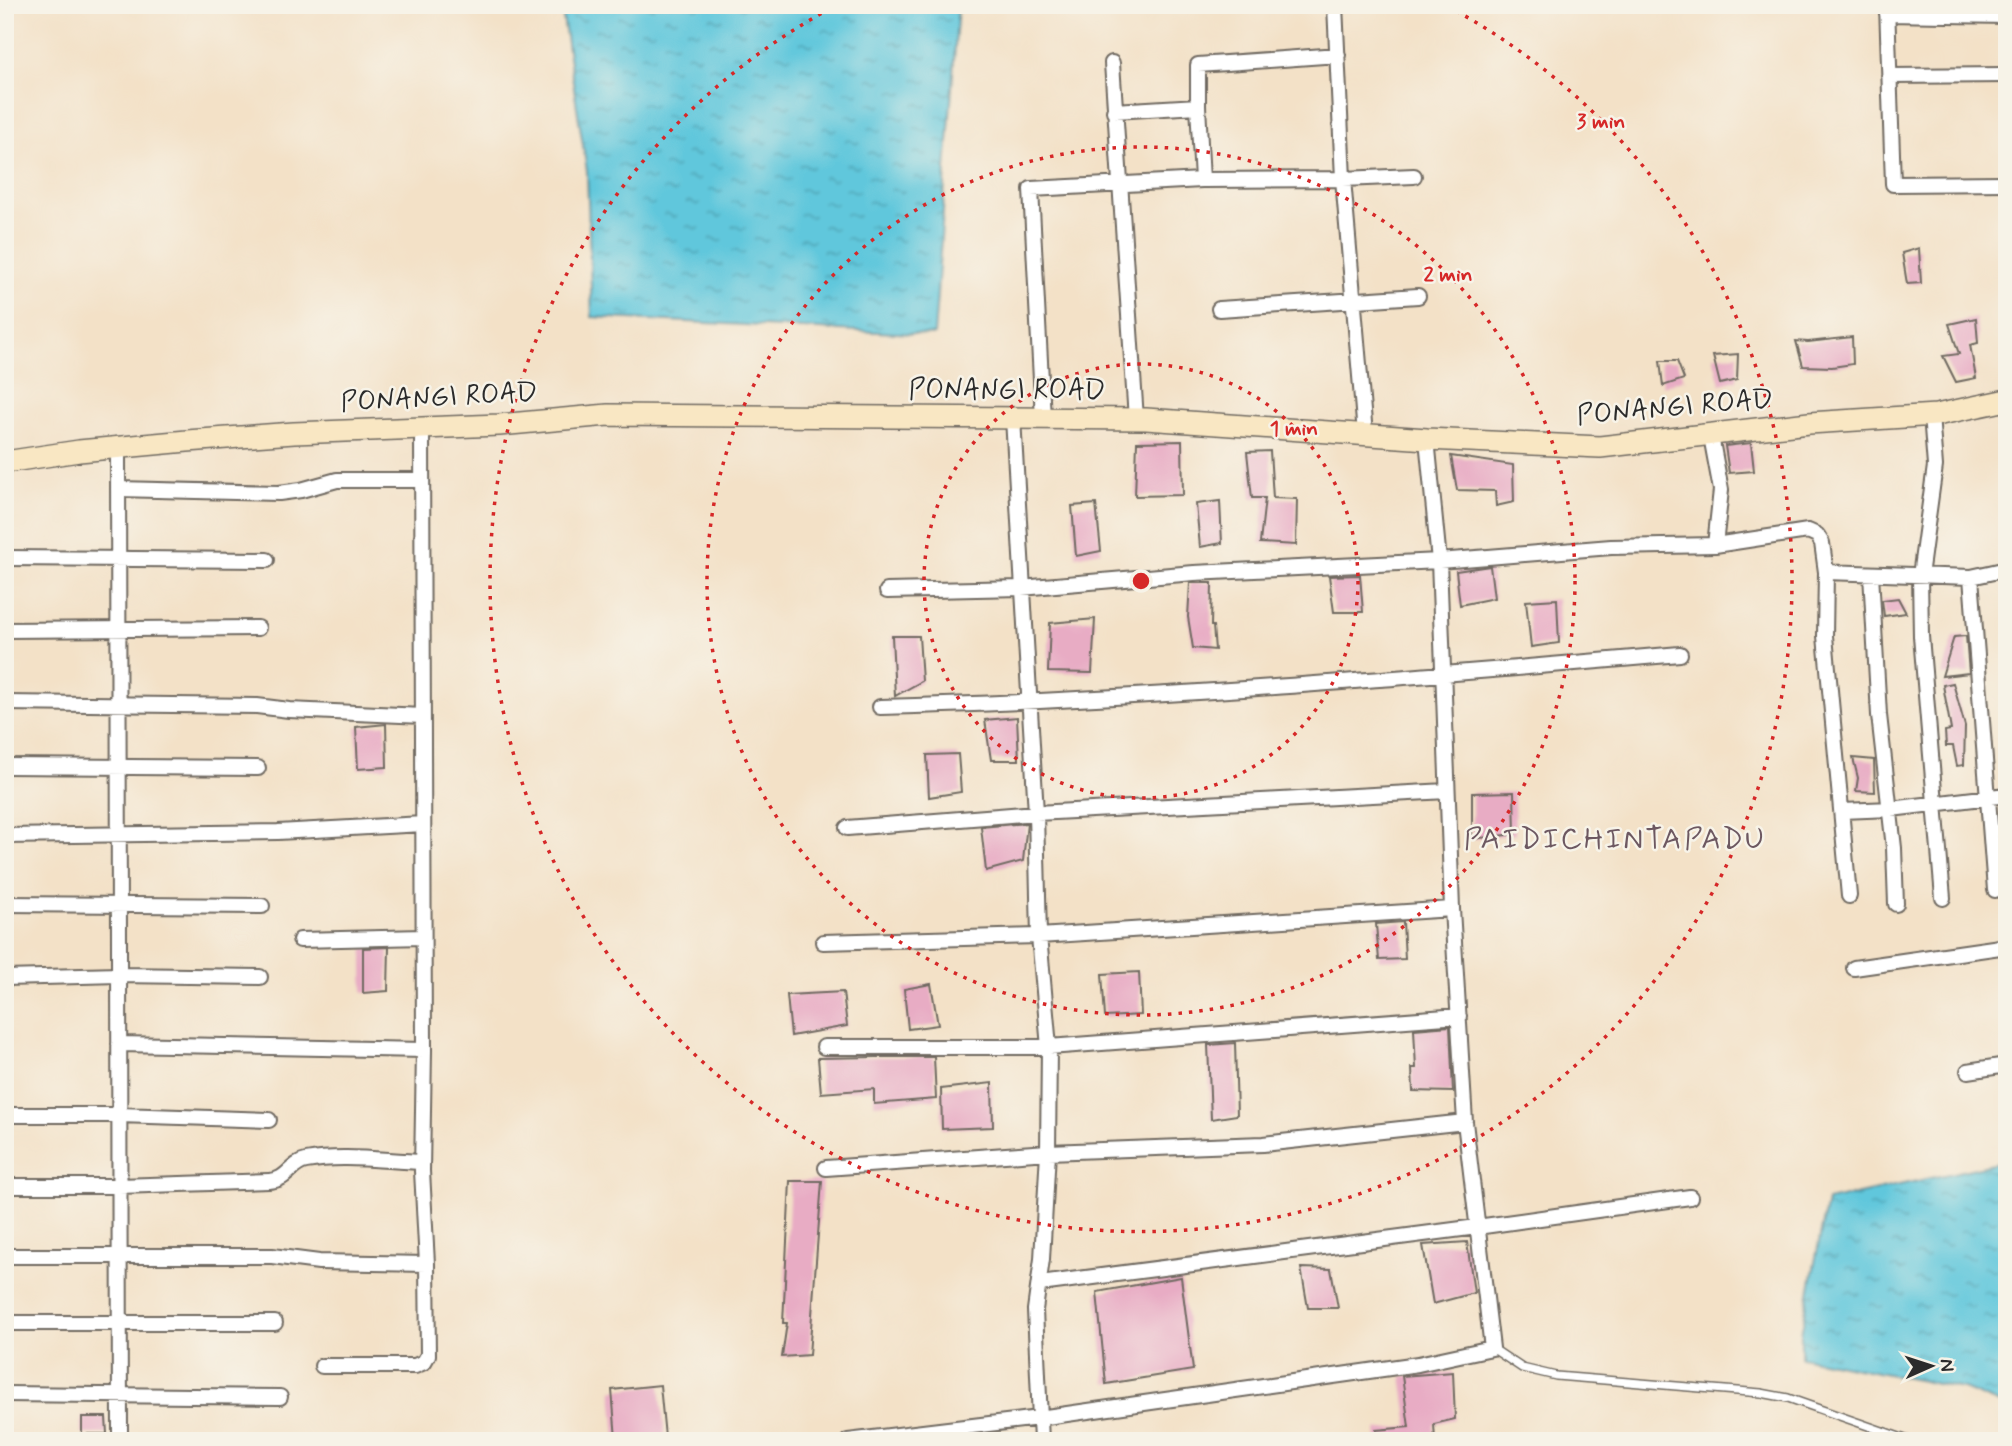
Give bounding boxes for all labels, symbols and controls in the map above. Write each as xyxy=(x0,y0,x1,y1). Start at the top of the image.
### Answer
text: 3 min xyxy=(1577,108,1625,136)
text: 2 min xyxy=(1423,261,1473,289)
street label: PONANGI ROAD xyxy=(908,372,1106,409)
street label: PONANGI ROAD xyxy=(340,374,538,422)
street label: PONANGI ROAD xyxy=(1575,381,1775,435)
text: 1 min xyxy=(1270,415,1318,443)
centre of rings xyxy=(1129,569,1153,593)
district label: PAIDICHINTAPADU xyxy=(1464,820,1766,859)
north arrow xyxy=(1896,1330,1966,1400)
text: N xyxy=(1934,1358,1959,1372)

